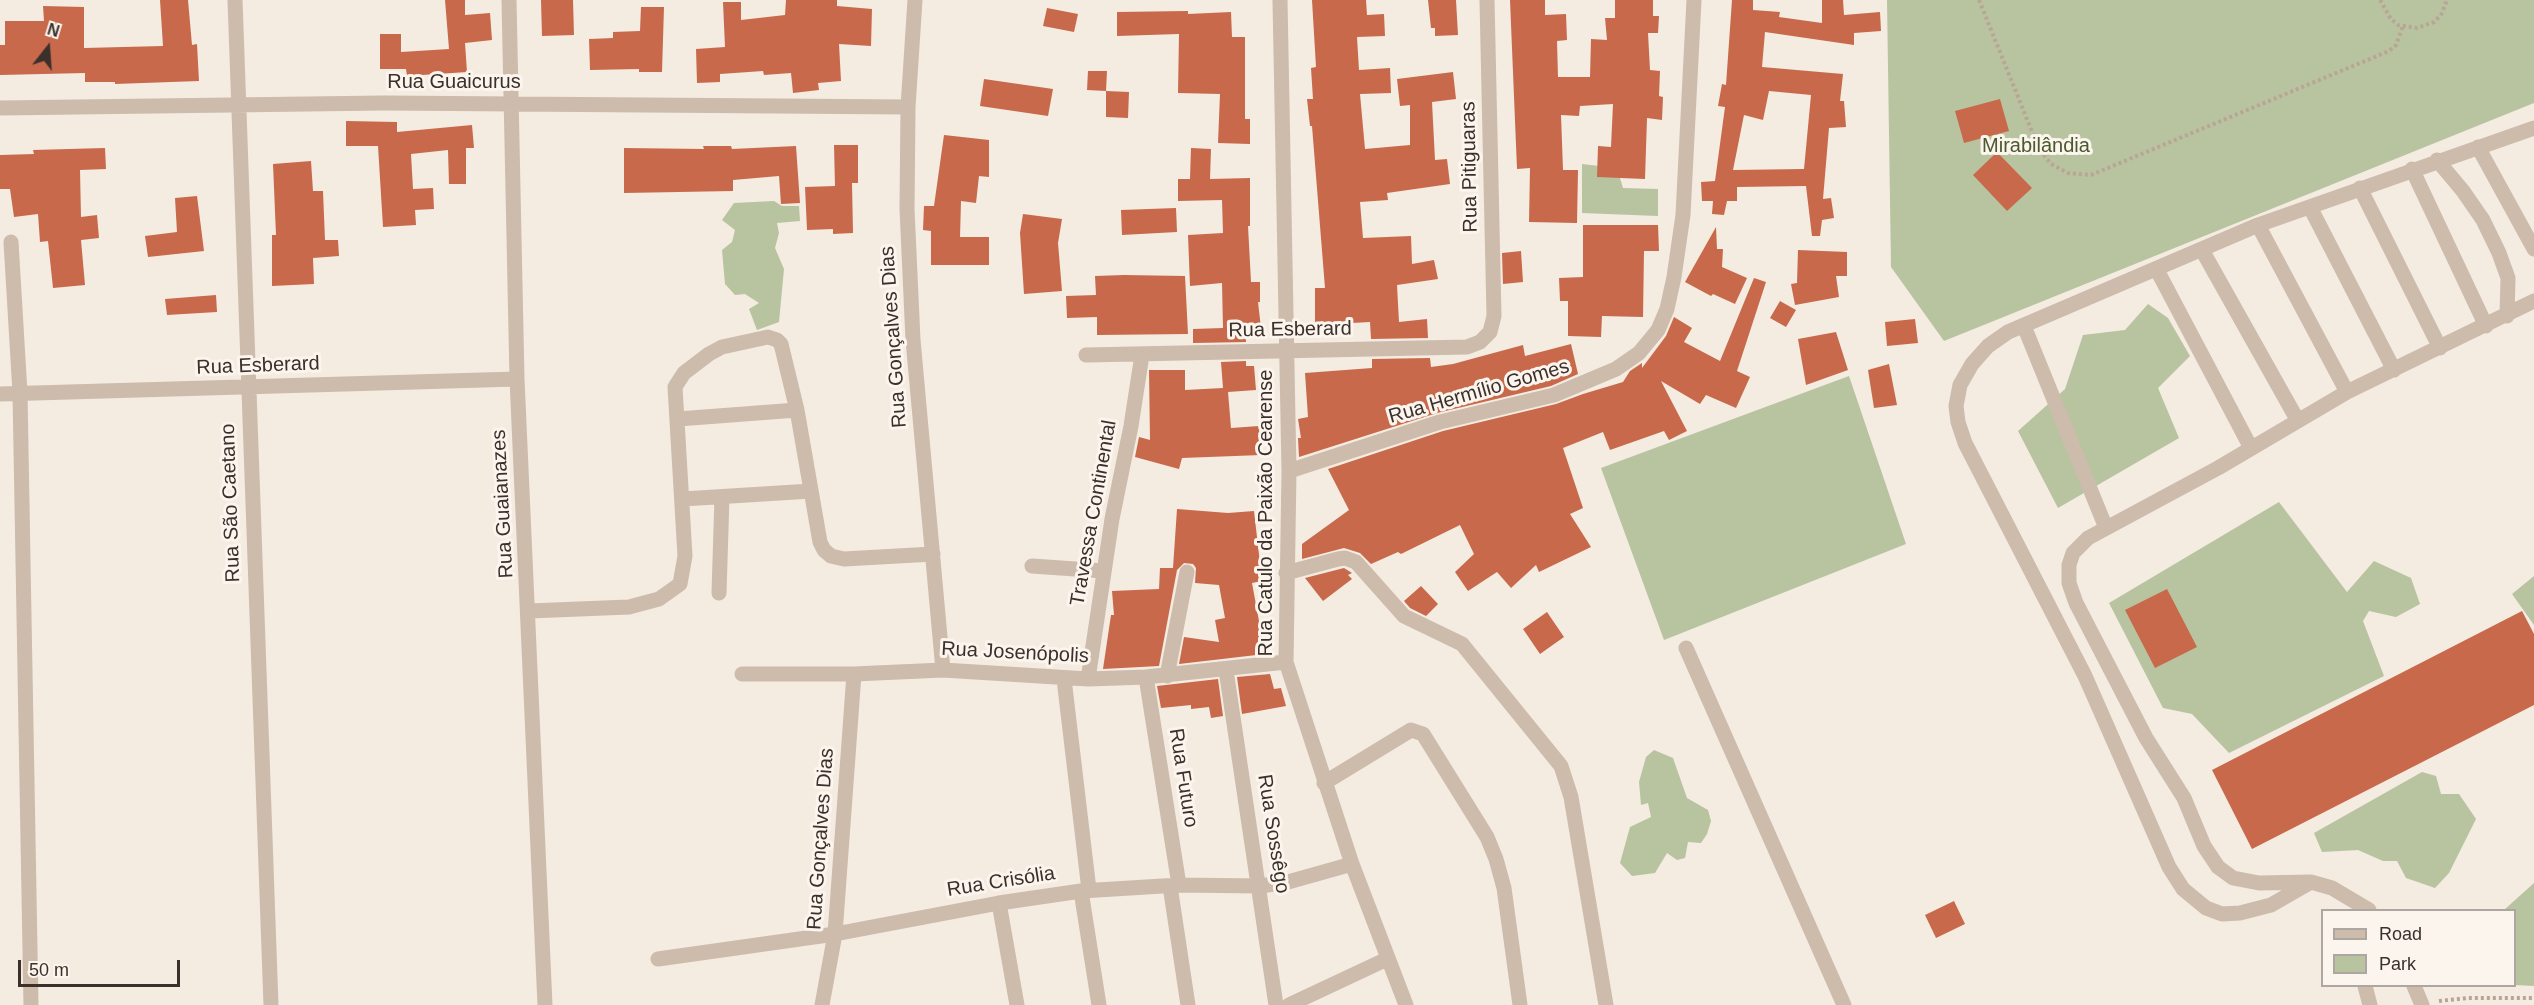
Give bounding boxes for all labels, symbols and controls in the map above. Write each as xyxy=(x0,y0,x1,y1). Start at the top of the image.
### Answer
north arrow xyxy=(18,18,78,78)
text: N xyxy=(45,20,61,40)
street label: Rua Guaicurus xyxy=(387,70,521,94)
street label: Rua Pitiguaras xyxy=(1457,101,1483,233)
park label: Mirabilândia xyxy=(1982,134,2090,158)
street label: Rua Gonçalves Dias xyxy=(876,245,912,429)
street label: Rua Esberard xyxy=(1228,317,1352,343)
street label: Rua Esberard xyxy=(196,352,320,380)
street label: Rua Hermílio Gomes xyxy=(1386,355,1572,429)
street label: Rua Catulo da Paixão Cearense xyxy=(1254,370,1278,656)
street label: Travessa Continental xyxy=(1066,418,1122,608)
street label: Rua São Caetano xyxy=(216,423,246,583)
street label: Rua Guaianazes xyxy=(487,429,519,579)
street label: Rua Josenópolis xyxy=(941,637,1089,669)
street label: Rua Futuro xyxy=(1163,727,1203,829)
street label: Rua Gonçalves Dias xyxy=(803,747,839,931)
street label: Rua Sossêgo xyxy=(1252,773,1294,895)
street label: Rua Crisólia xyxy=(945,862,1057,902)
legend xyxy=(2321,909,2516,987)
text: Road xyxy=(2379,924,2422,944)
scale bar xyxy=(21,948,183,986)
text: Park xyxy=(2379,954,2416,974)
text: 50 m xyxy=(29,960,69,980)

